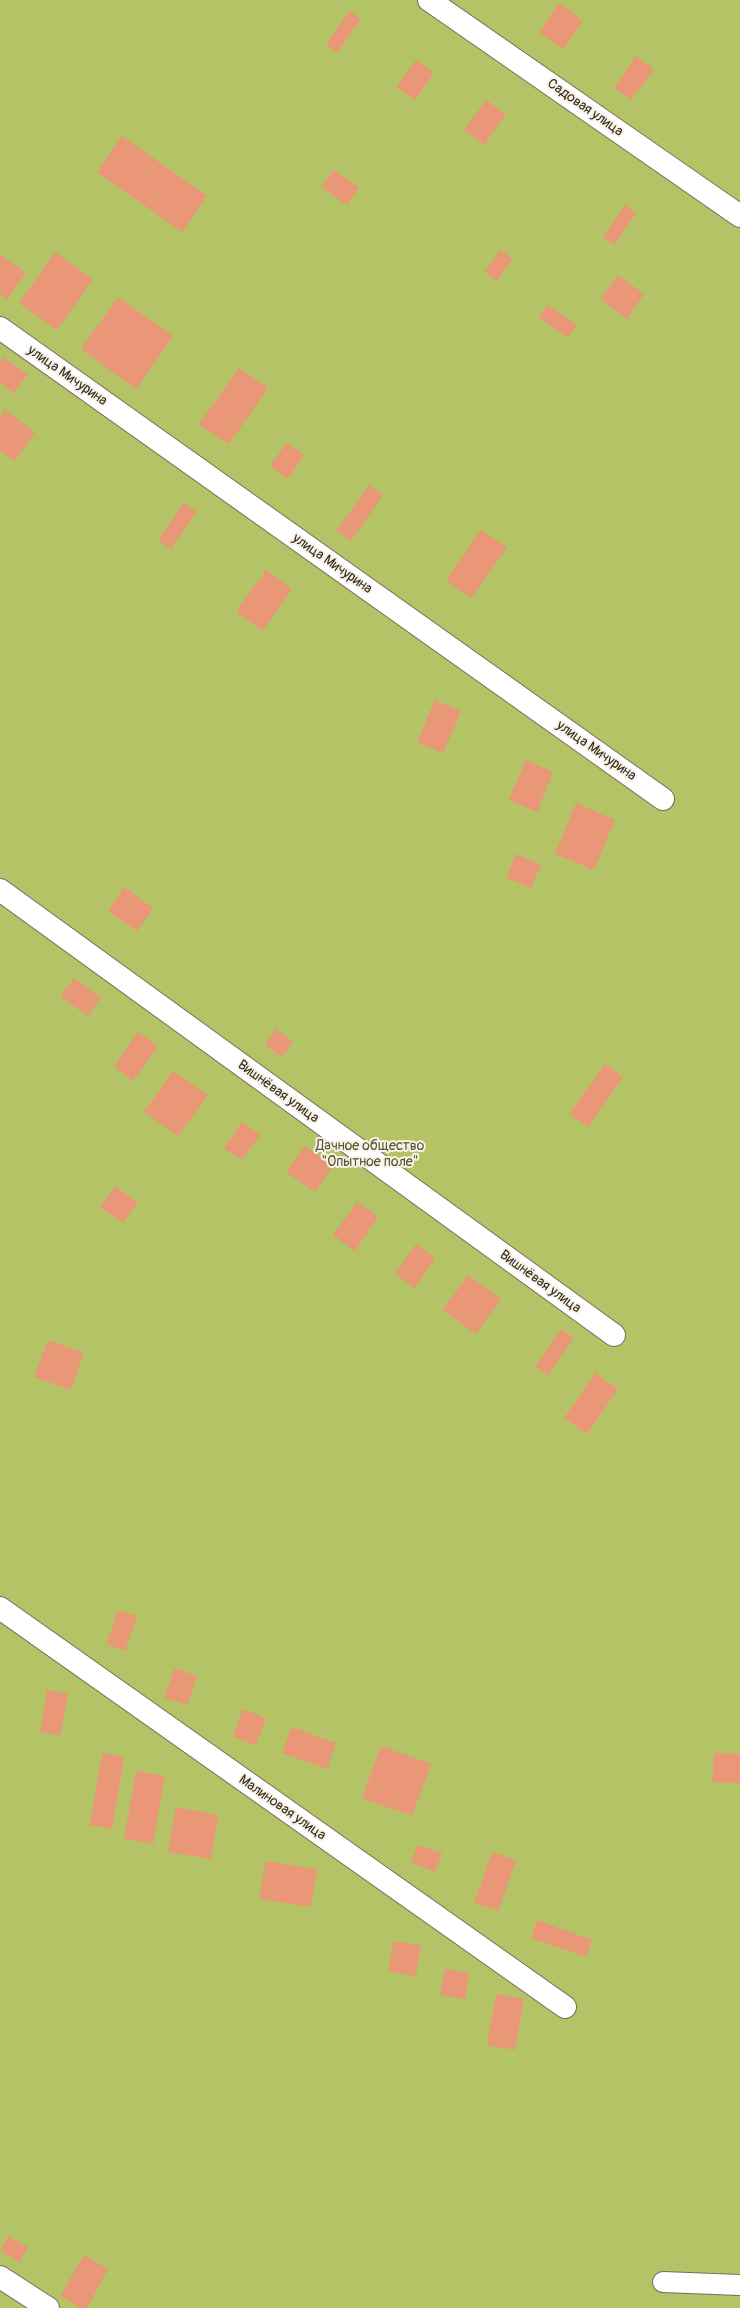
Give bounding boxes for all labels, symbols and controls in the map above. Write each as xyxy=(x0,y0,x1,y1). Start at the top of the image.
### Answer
street label: Садовая улица xyxy=(544,76,626,140)
street label: улица Мичурина xyxy=(24,342,110,410)
street label: улица Мичурина xyxy=(289,530,375,598)
street label: улица Мичурина xyxy=(553,717,639,785)
street label: Вишнёвая улица xyxy=(234,1057,322,1127)
park label: Дачное общество "Опытное поле" xyxy=(316,1138,424,1170)
street label: Вишнёвая улица xyxy=(496,1247,584,1317)
street label: Малиновая улица xyxy=(235,1772,329,1844)

